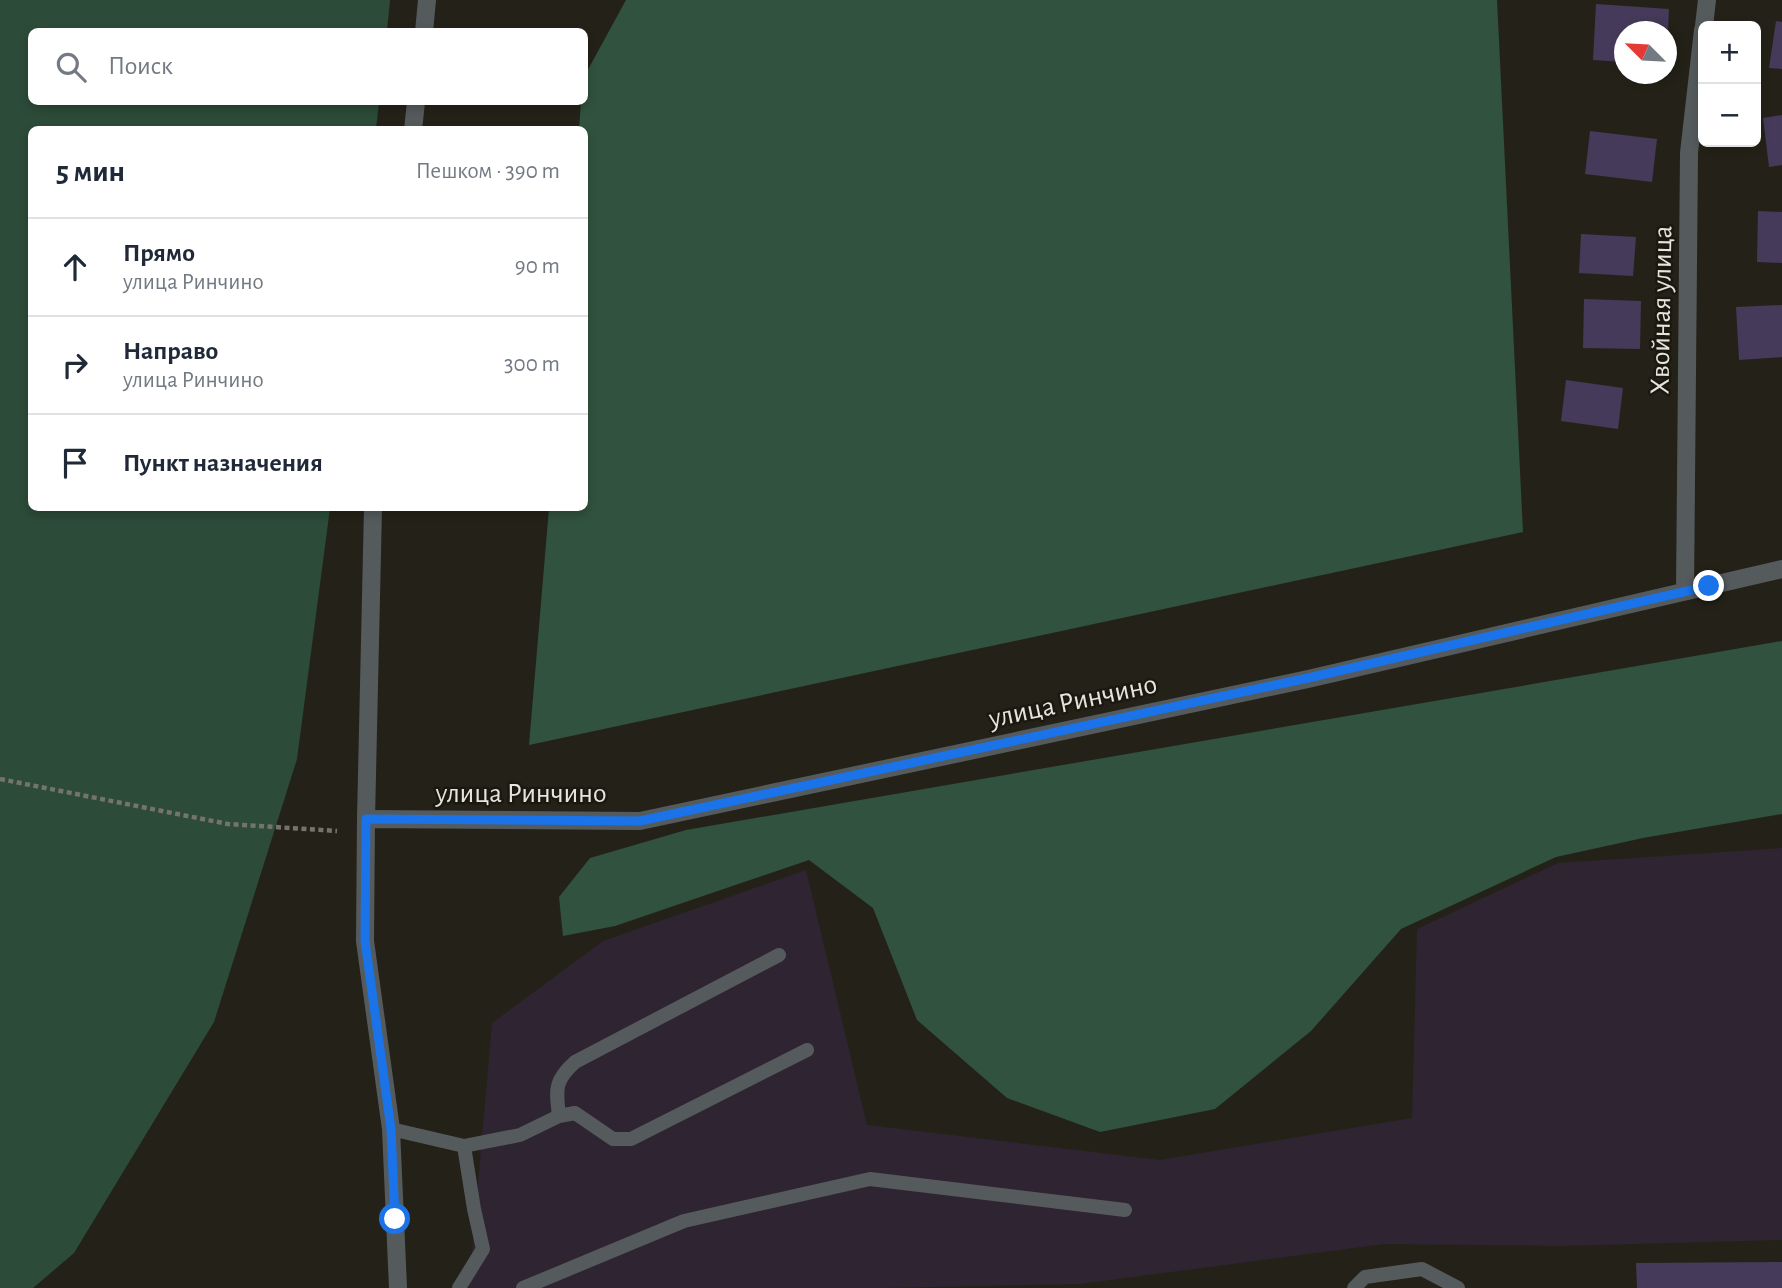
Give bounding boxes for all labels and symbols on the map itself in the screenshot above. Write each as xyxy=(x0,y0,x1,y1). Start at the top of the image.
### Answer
north arrow xyxy=(1614,21,1677,84)
street label: Хвойная улица xyxy=(1647,225,1677,395)
route end xyxy=(1693,570,1724,601)
street label: улица Ринчино xyxy=(985,671,1160,734)
street label: улица Ринчино xyxy=(434,780,607,808)
route start xyxy=(379,1203,410,1234)

